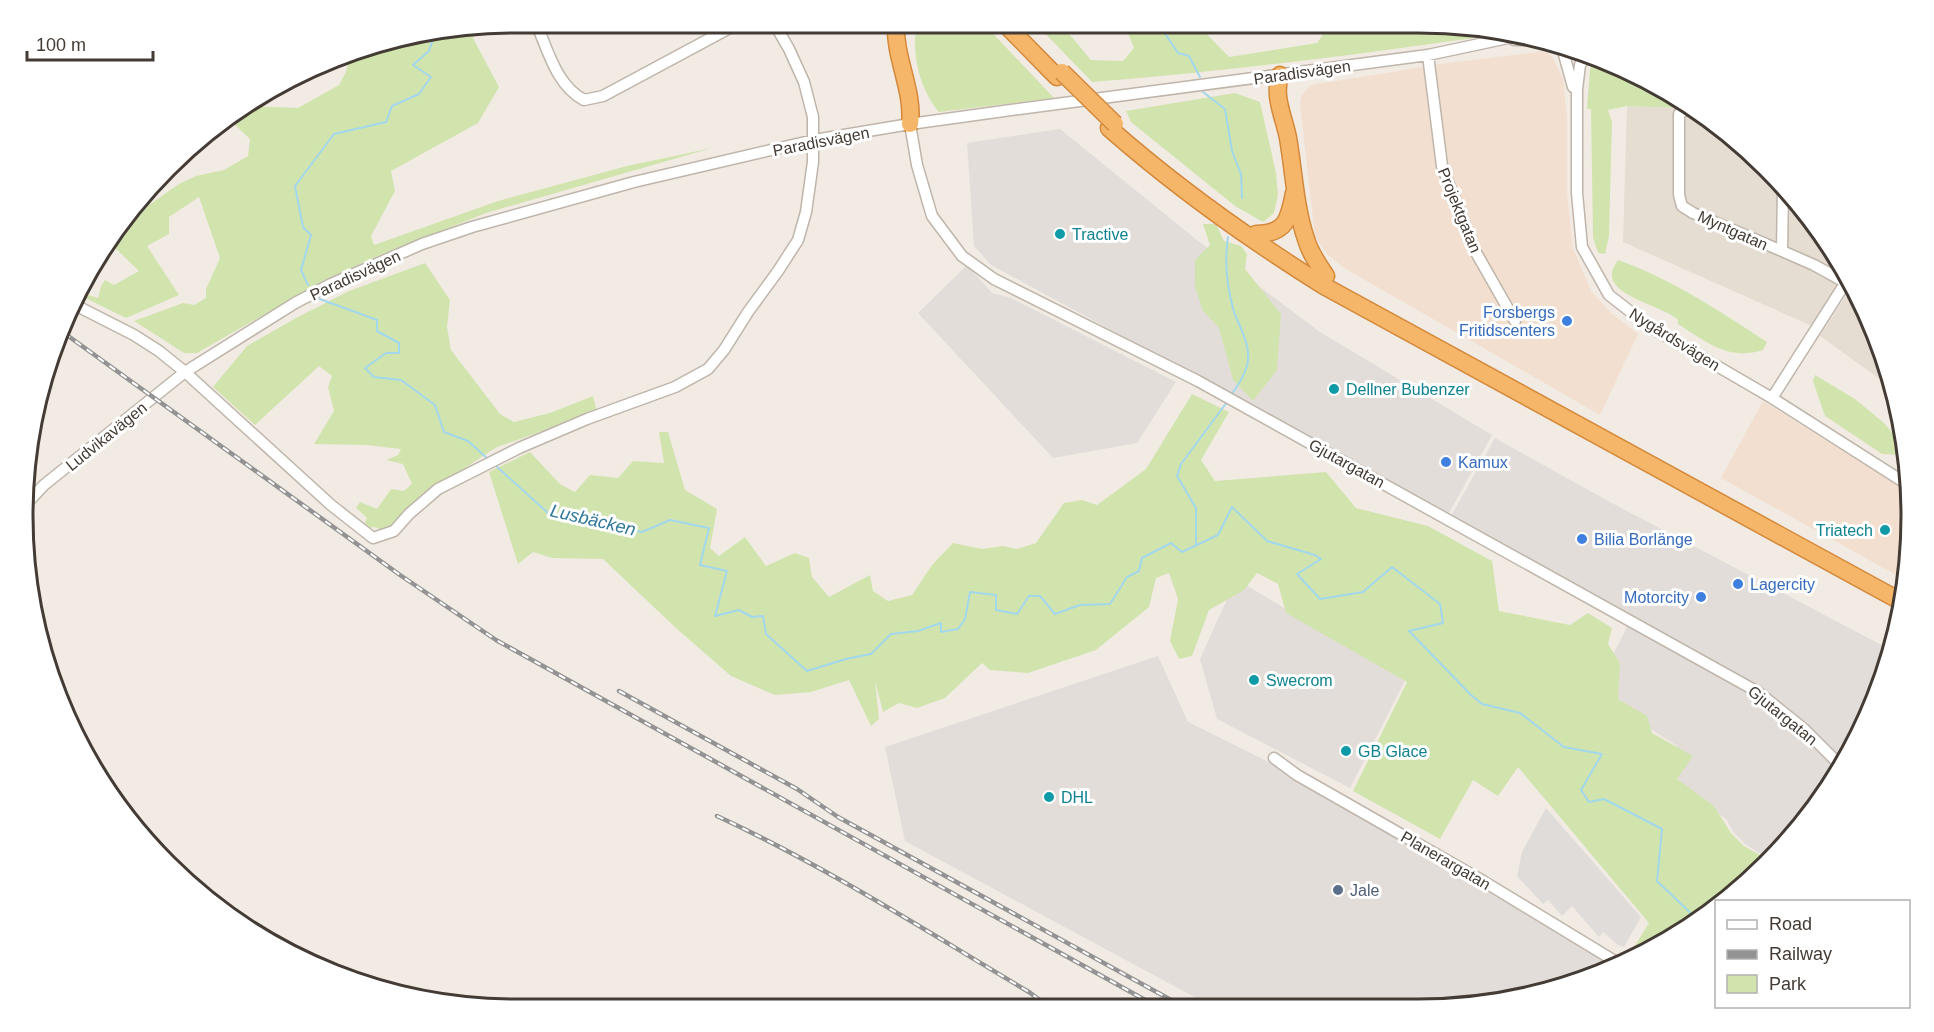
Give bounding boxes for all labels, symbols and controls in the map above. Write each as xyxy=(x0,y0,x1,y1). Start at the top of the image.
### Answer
scale bar xyxy=(27,24,153,62)
text: 100 m xyxy=(36,35,86,55)
street label: Paradisvägen xyxy=(1252,57,1352,88)
street label: Paradisvägen xyxy=(771,124,871,159)
street label: Projektgatan xyxy=(1435,165,1484,255)
street label: Myntgatan xyxy=(1695,207,1770,253)
place label: Tractive xyxy=(1072,226,1128,243)
marker: Tractive xyxy=(1053,227,1067,241)
street label: Paradisvägen xyxy=(307,247,403,304)
place label: Forsbergs Fritidscenters xyxy=(1459,304,1555,339)
street label: Nygårdsvägen xyxy=(1626,305,1723,374)
marker: Forsbergs Fritidscenters xyxy=(1560,314,1574,328)
place label: Dellner Bubenzer xyxy=(1346,381,1470,398)
marker: Dellner Bubenzer xyxy=(1327,382,1341,396)
street label: Ludvikavägen xyxy=(63,399,150,474)
street label: Gjutargatan xyxy=(1306,436,1387,491)
place label: Kamux xyxy=(1458,454,1508,471)
marker: Kamux xyxy=(1439,455,1453,469)
water label: Lusbäcken xyxy=(548,500,638,540)
place label: Triatech xyxy=(1816,522,1873,539)
marker: Triatech xyxy=(1878,523,1892,537)
place label: Bilia Borlänge xyxy=(1594,531,1693,548)
marker: Bilia Borlänge xyxy=(1575,532,1589,546)
place label: Lagercity xyxy=(1750,576,1815,593)
marker: Lagercity xyxy=(1731,577,1745,591)
place label: Motorcity xyxy=(1624,589,1689,606)
marker: Motorcity xyxy=(1694,590,1708,604)
place label: Swecrom xyxy=(1266,672,1333,689)
marker: Swecrom xyxy=(1247,673,1261,687)
street label: Gjutargatan xyxy=(1745,682,1821,748)
place label: GB Glace xyxy=(1358,743,1427,760)
marker: GB Glace xyxy=(1339,744,1353,758)
place label: DHL xyxy=(1061,789,1093,806)
marker: DHL xyxy=(1042,790,1056,804)
street label: Planerargatan xyxy=(1398,828,1494,893)
place label: Jale xyxy=(1350,882,1379,899)
marker: Jale xyxy=(1331,883,1345,897)
legend xyxy=(1715,900,1910,1008)
text: Road xyxy=(1769,914,1812,934)
text: Railway xyxy=(1769,944,1832,964)
text: Park xyxy=(1769,974,1807,994)

